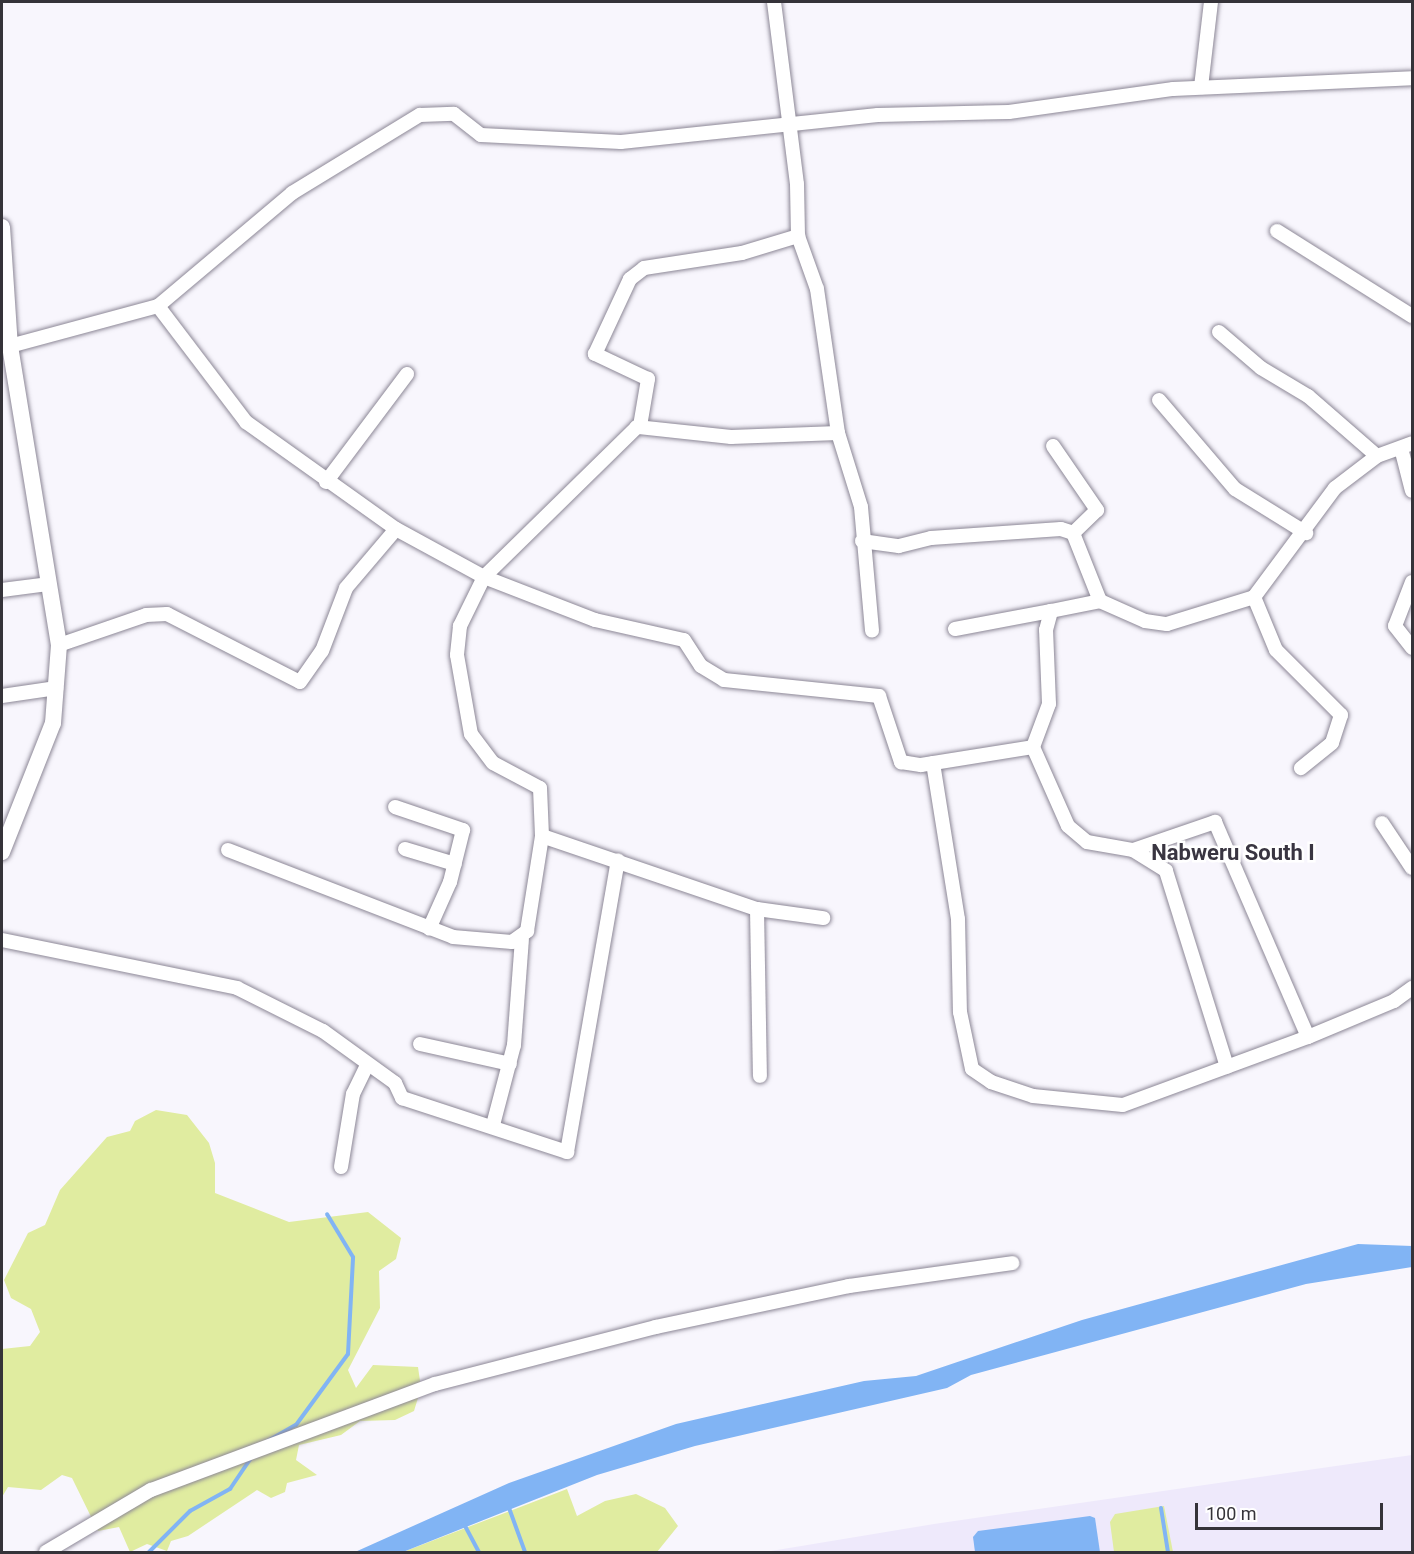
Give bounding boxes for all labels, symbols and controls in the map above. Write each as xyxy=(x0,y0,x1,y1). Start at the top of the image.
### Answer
district label: Nabweru South I xyxy=(1151,840,1315,866)
scale bar xyxy=(1198,1491,1386,1529)
text: 100 m xyxy=(1206,1503,1257,1524)

